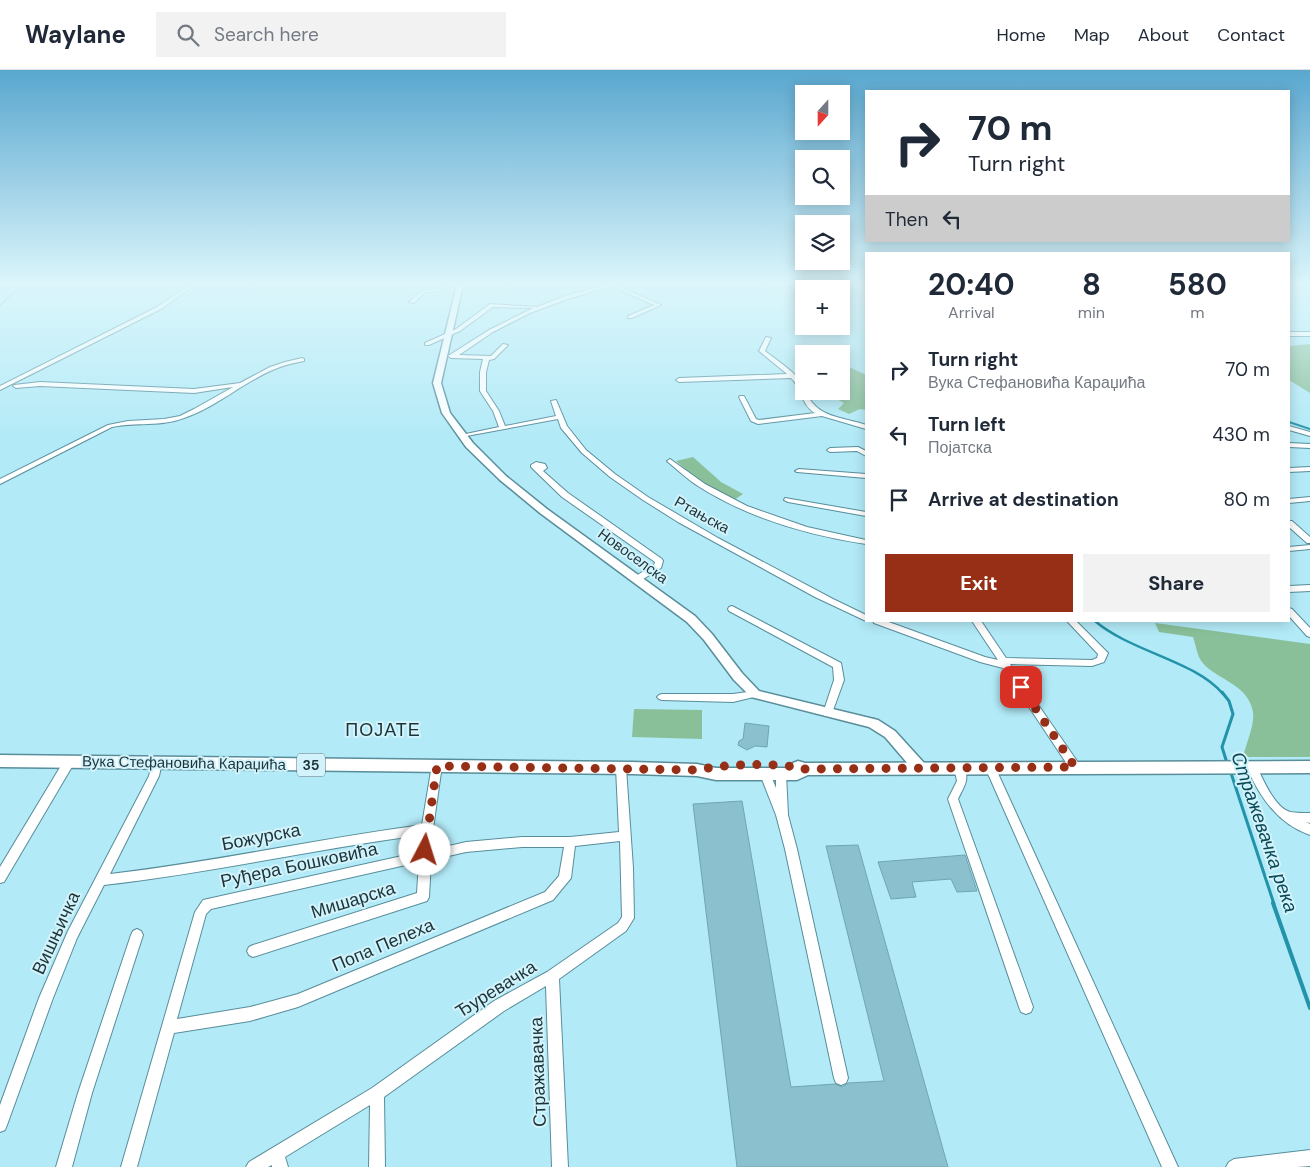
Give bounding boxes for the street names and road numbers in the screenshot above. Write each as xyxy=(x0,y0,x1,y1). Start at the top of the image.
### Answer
street label: Ртањска xyxy=(671,492,734,539)
street label: Новоселска xyxy=(594,524,673,589)
street label: Вука Стефановића Караџића xyxy=(82,751,287,775)
road number: 35 xyxy=(297,754,325,776)
street label: Божурска xyxy=(219,817,303,856)
street label: Руђера Бошковића xyxy=(218,836,381,893)
street label: Мишарска xyxy=(308,876,399,924)
street label: Вишњичка xyxy=(26,887,86,978)
street label: Попа Пелеха xyxy=(328,912,439,977)
street label: Ђуревачка xyxy=(451,954,542,1023)
street label: Стражавачка xyxy=(524,1016,552,1127)

